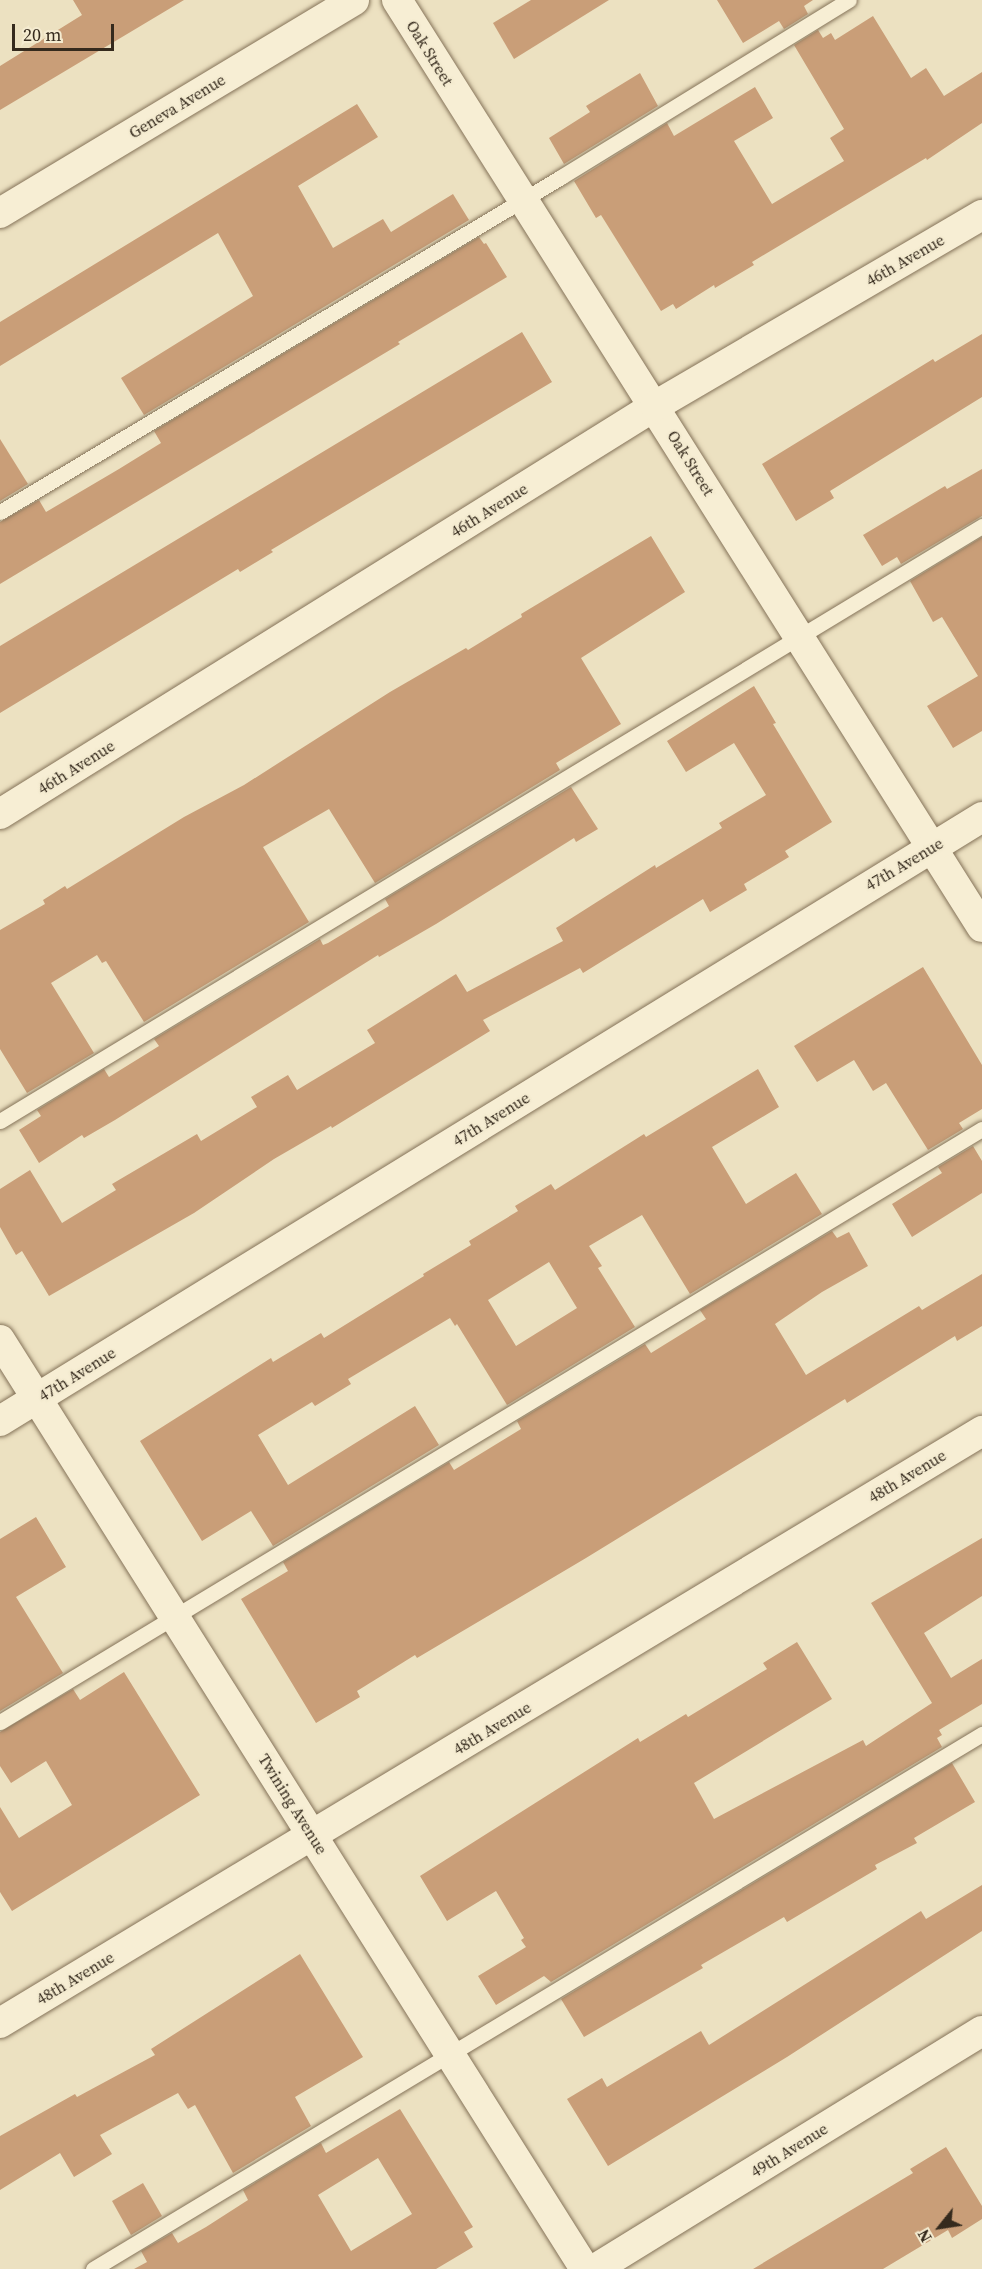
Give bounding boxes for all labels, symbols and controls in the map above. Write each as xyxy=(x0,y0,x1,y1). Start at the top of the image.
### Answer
scale bar xyxy=(15,12,117,50)
street label: Oak Street xyxy=(402,17,458,89)
text: 20 m xyxy=(23,22,61,47)
street label: Geneva Avenue xyxy=(125,70,229,142)
street label: 46th Avenue xyxy=(862,230,948,290)
street label: Oak Street xyxy=(663,427,719,499)
street label: 46th Avenue xyxy=(447,479,531,541)
street label: 46th Avenue xyxy=(34,736,118,798)
street label: 47th Avenue xyxy=(862,833,946,895)
street label: 47th Avenue xyxy=(449,1088,533,1150)
street label: 47th Avenue xyxy=(35,1343,119,1405)
street label: 48th Avenue xyxy=(865,1445,949,1507)
street label: 48th Avenue xyxy=(450,1697,534,1759)
street label: Twining Avenue xyxy=(254,1750,332,1858)
street label: 48th Avenue xyxy=(33,1947,117,2009)
street label: 49th Avenue xyxy=(747,2119,831,2181)
north arrow xyxy=(910,2197,970,2257)
text: N xyxy=(912,2225,937,2247)

